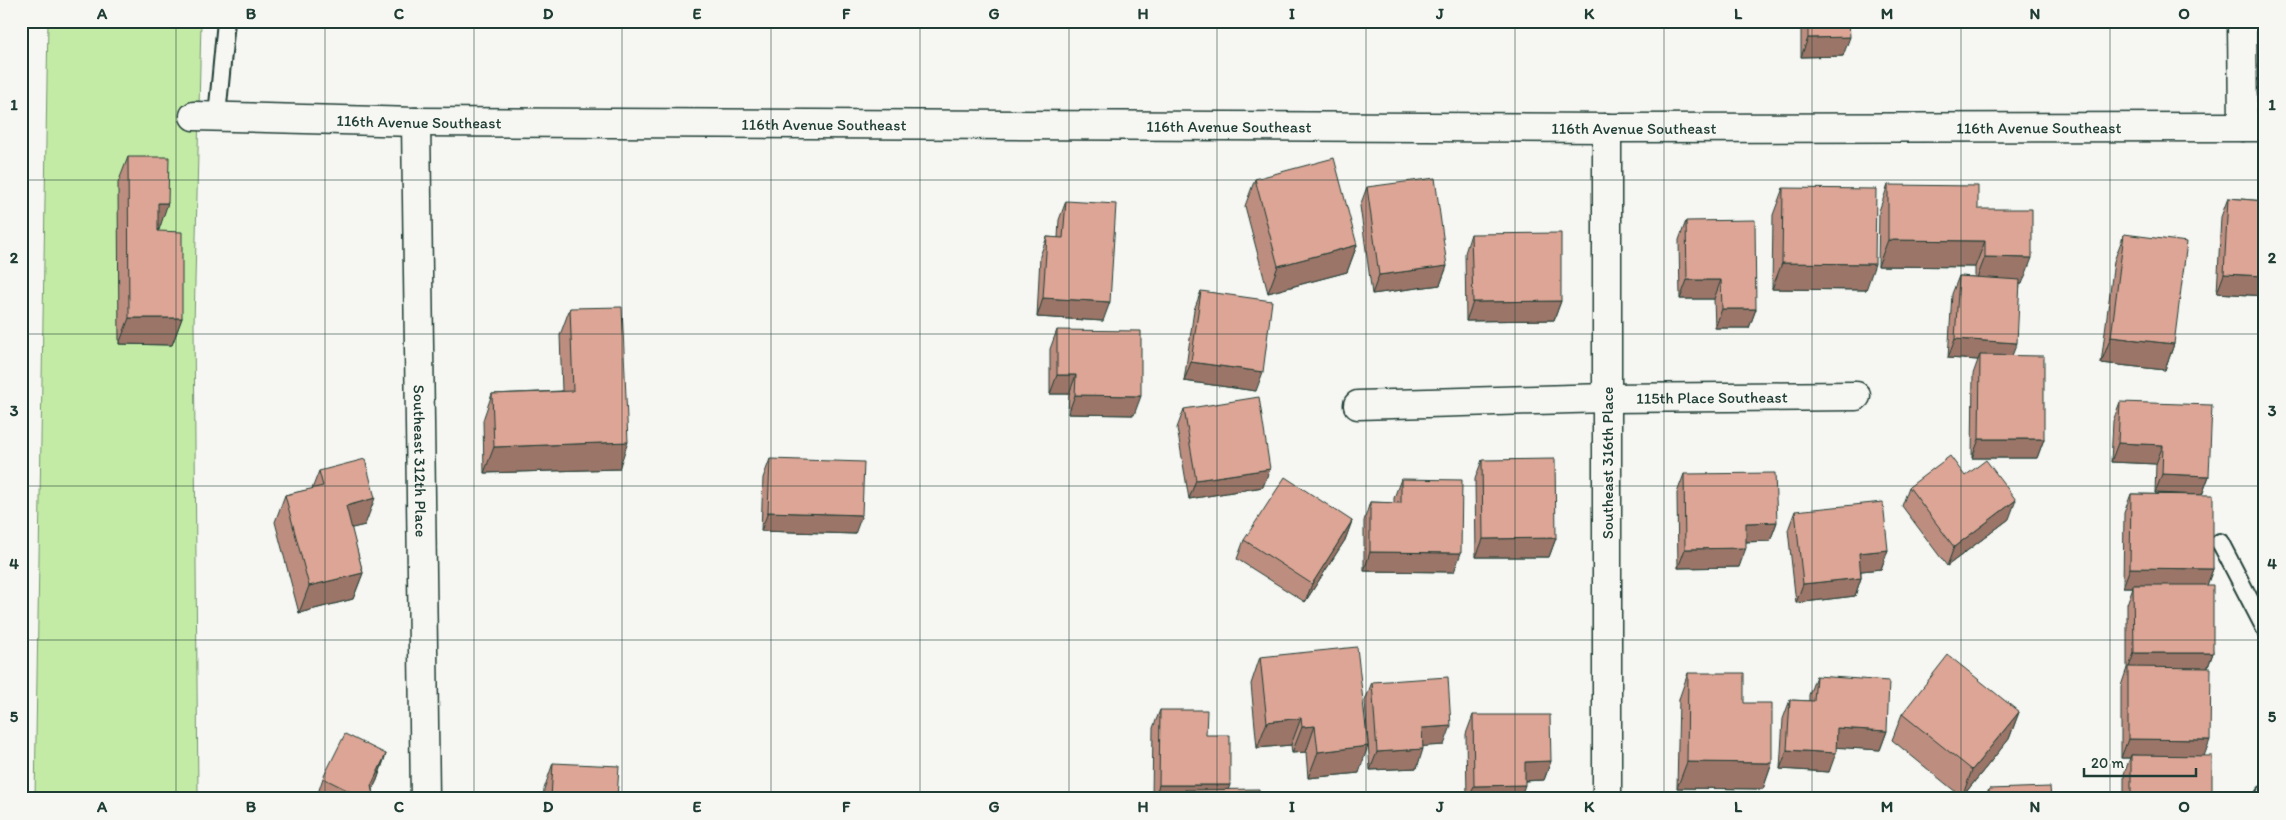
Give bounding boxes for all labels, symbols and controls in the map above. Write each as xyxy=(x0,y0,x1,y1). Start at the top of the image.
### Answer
text: A xyxy=(96,4,108,23)
text: B xyxy=(246,4,257,23)
text: C xyxy=(394,4,405,23)
text: D xyxy=(543,4,554,23)
text: E xyxy=(693,4,702,23)
text: F xyxy=(842,4,851,23)
text: G xyxy=(988,4,1000,23)
text: H xyxy=(1137,4,1149,23)
text: I xyxy=(1289,4,1295,23)
text: J xyxy=(1435,4,1444,23)
text: K xyxy=(1584,4,1595,23)
text: L xyxy=(1734,4,1743,23)
text: M xyxy=(1881,4,1893,23)
text: N xyxy=(2030,4,2040,23)
text: O xyxy=(2178,4,2190,23)
text: 1 xyxy=(10,95,18,114)
text: 1 xyxy=(2268,95,2276,114)
street label: 116th Avenue Southeast xyxy=(336,111,502,132)
street label: 116th Avenue Southeast xyxy=(741,115,906,134)
street label: 116th Avenue Southeast xyxy=(1146,117,1311,137)
street label: 116th Avenue Southeast xyxy=(1956,118,2121,137)
street label: 116th Avenue Southeast xyxy=(1551,119,1716,138)
text: 2 xyxy=(10,248,19,267)
text: 2 xyxy=(2268,248,2277,267)
street label: Southeast 312th Place xyxy=(409,385,431,537)
street label: Southeast 316th Place xyxy=(1598,387,1617,539)
street label: 115th Place Southeast xyxy=(1636,388,1788,408)
text: 3 xyxy=(10,401,19,420)
text: 3 xyxy=(2268,401,2277,420)
text: 4 xyxy=(9,554,19,573)
text: 4 xyxy=(2267,554,2277,573)
text: 5 xyxy=(10,707,19,726)
text: 5 xyxy=(2268,707,2277,726)
scale bar xyxy=(2084,745,2196,777)
text: 20 m xyxy=(2091,754,2125,772)
text: A xyxy=(96,797,108,816)
text: B xyxy=(246,797,257,816)
text: C xyxy=(394,797,405,816)
text: D xyxy=(543,797,554,816)
text: E xyxy=(693,797,702,816)
text: F xyxy=(842,797,851,816)
text: G xyxy=(988,797,1000,816)
text: H xyxy=(1137,797,1149,816)
text: I xyxy=(1289,797,1295,816)
text: J xyxy=(1435,797,1444,816)
text: K xyxy=(1584,797,1595,816)
text: L xyxy=(1734,797,1743,816)
text: M xyxy=(1881,797,1893,816)
text: N xyxy=(2030,797,2040,816)
text: O xyxy=(2178,797,2190,816)

